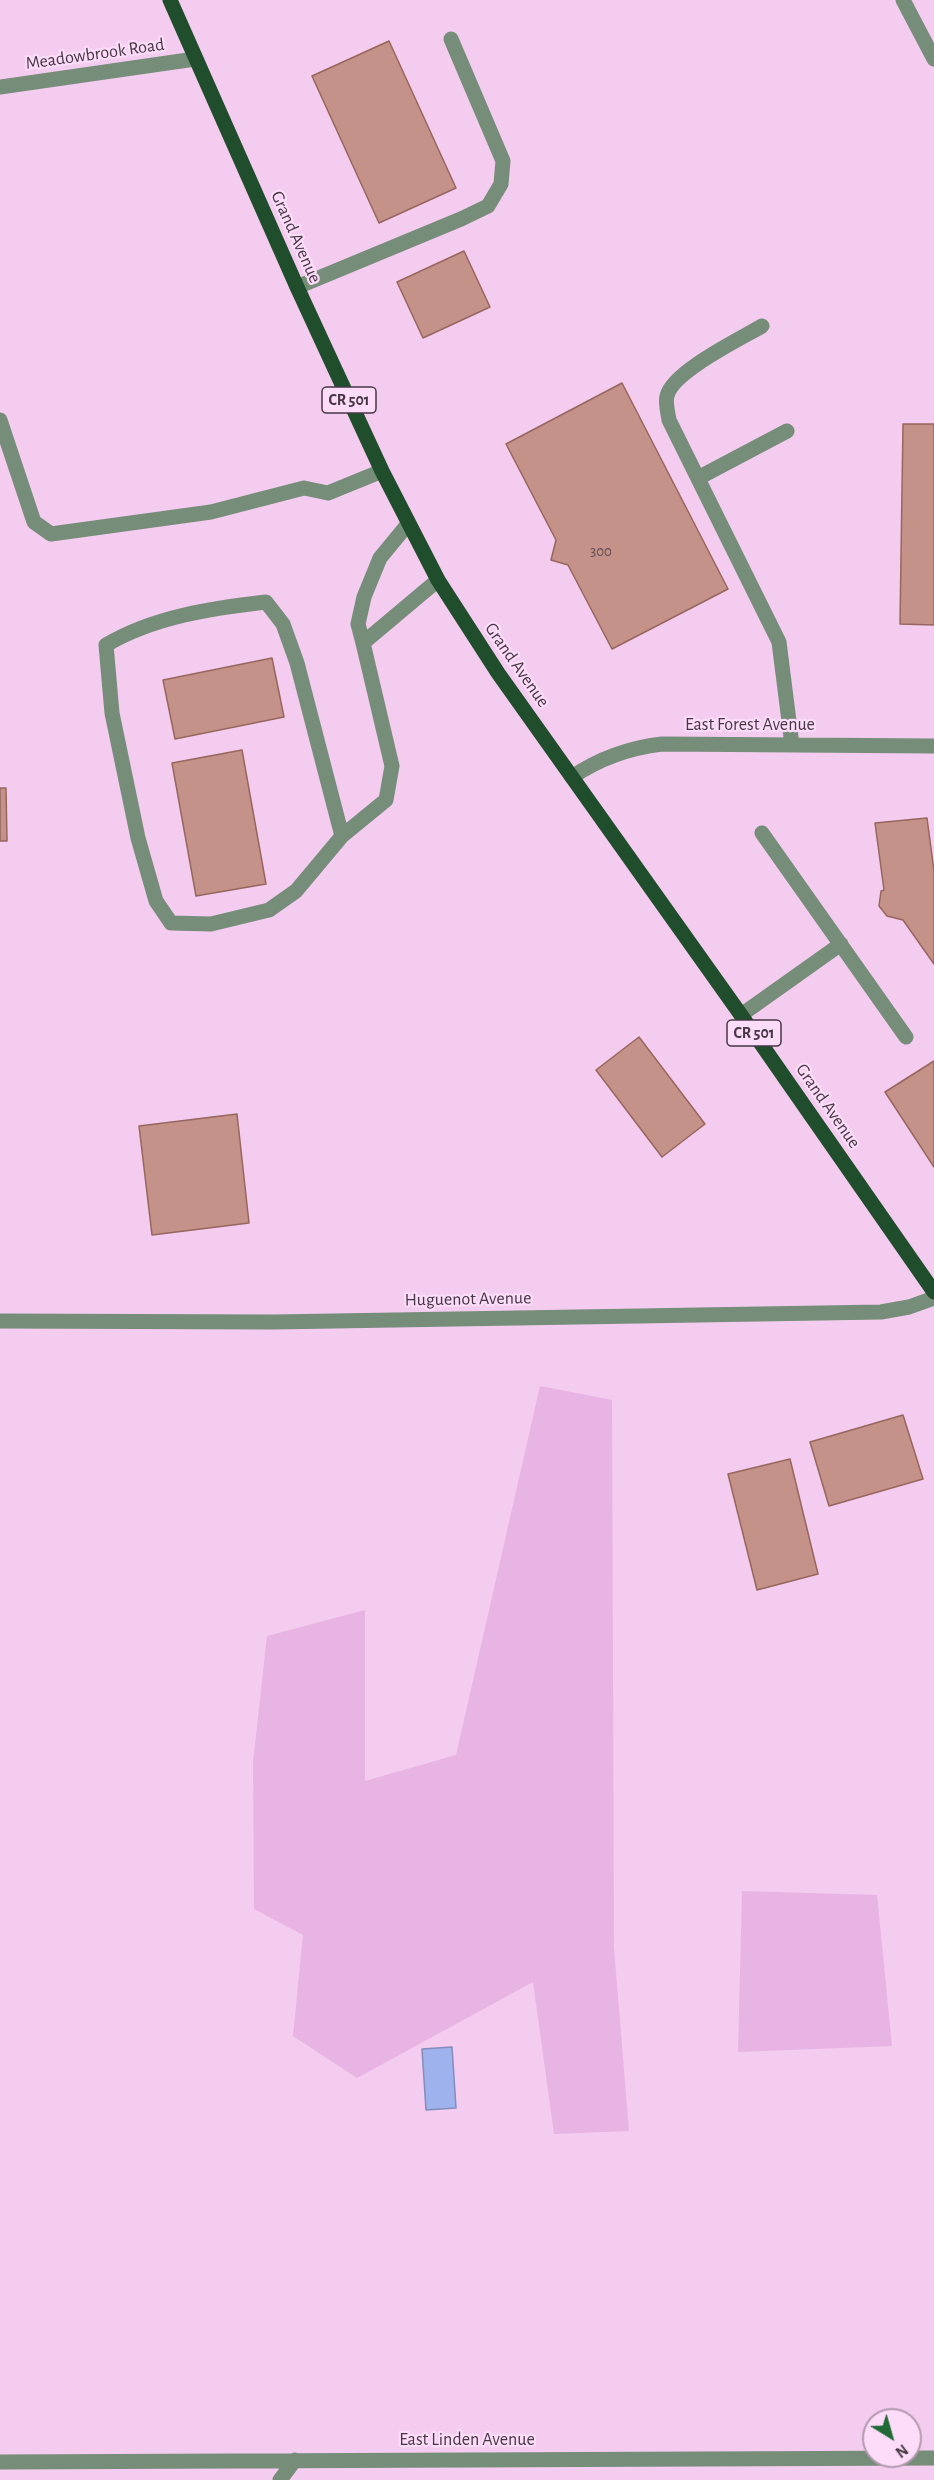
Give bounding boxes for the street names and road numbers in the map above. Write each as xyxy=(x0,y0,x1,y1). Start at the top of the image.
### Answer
street label: Meadowbrook Road xyxy=(24,34,166,74)
street label: Grand Avenue xyxy=(266,188,326,286)
road number: CR 501 xyxy=(322,387,376,413)
street label: Grand Avenue xyxy=(480,619,554,711)
street label: East Forest Avenue xyxy=(685,714,815,736)
road number: CR 501 xyxy=(727,1020,781,1046)
street label: Grand Avenue xyxy=(791,1060,865,1152)
street label: Huguenot Avenue xyxy=(404,1287,532,1311)
street label: East Linden Avenue xyxy=(399,2429,535,2451)

